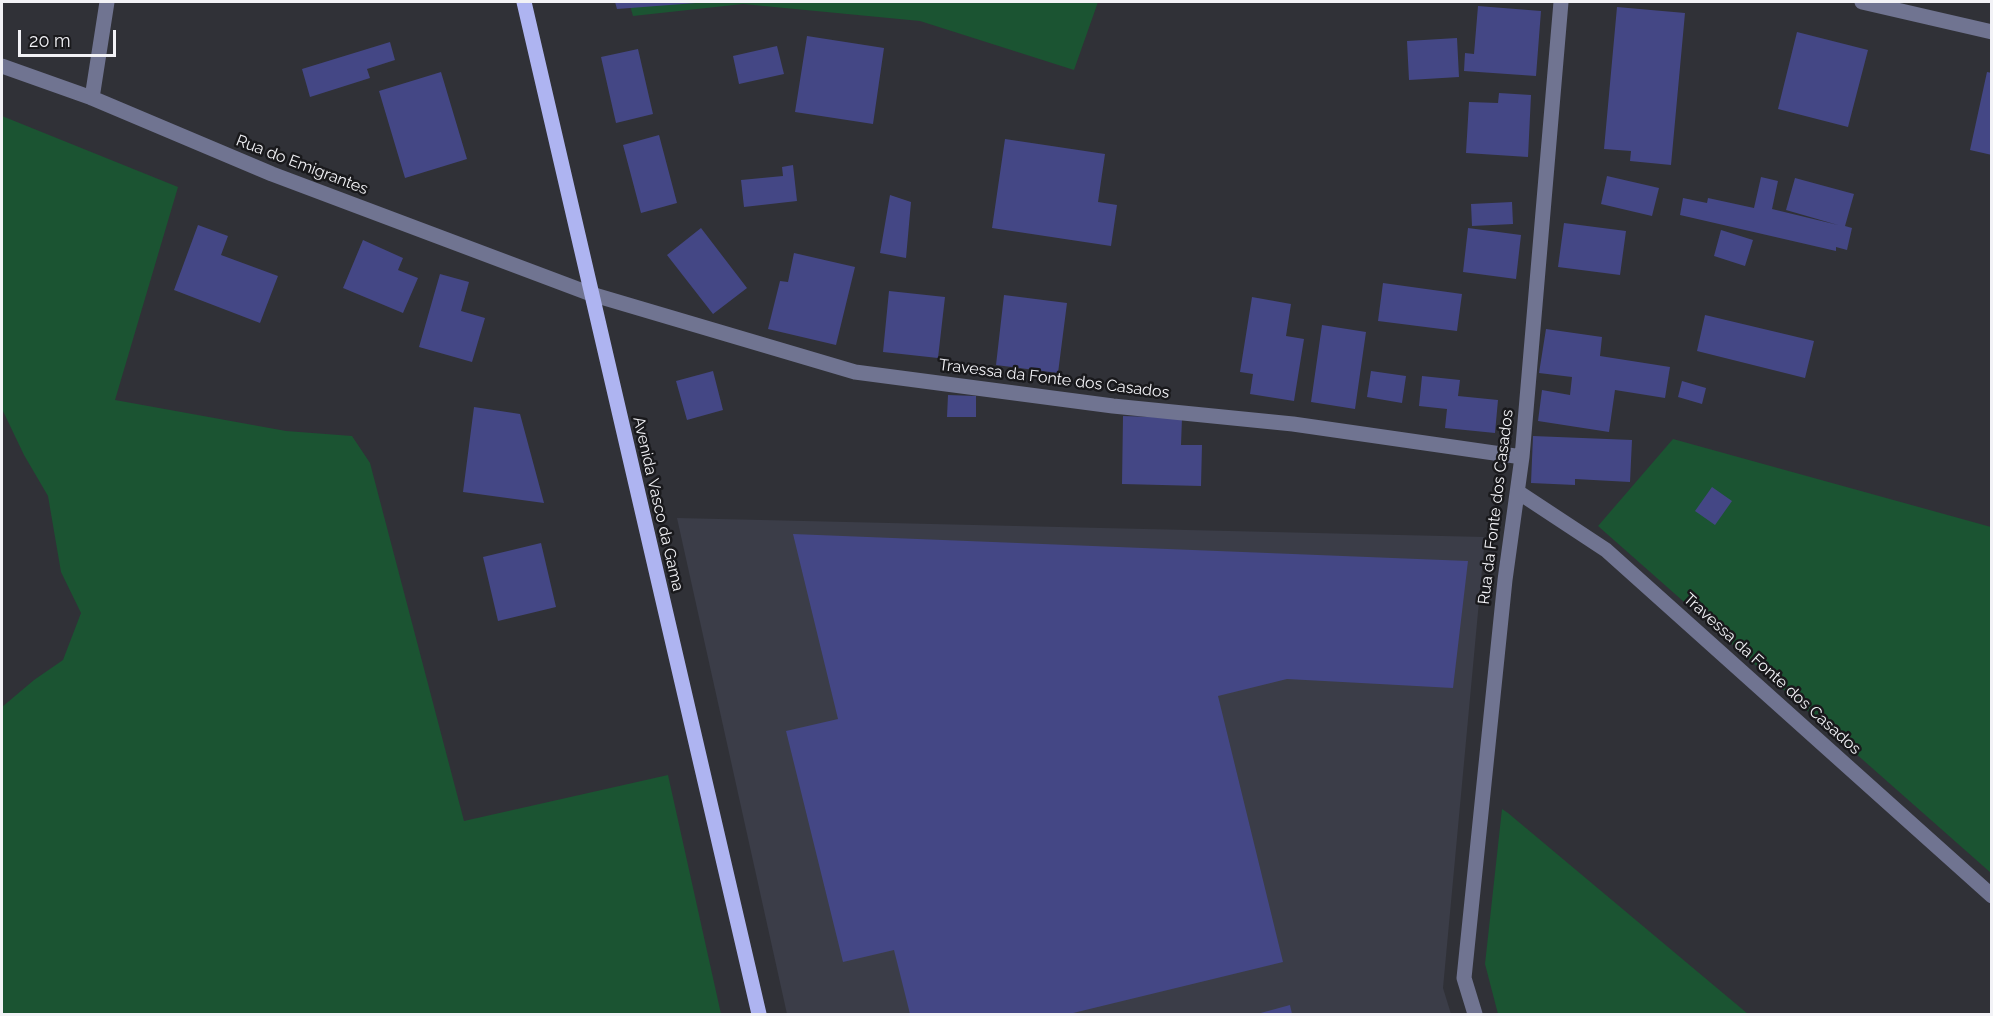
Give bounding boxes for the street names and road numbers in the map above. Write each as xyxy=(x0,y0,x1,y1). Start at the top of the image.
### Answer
street label: Rua do Emigrantes xyxy=(233,131,371,199)
street label: Travessa da Fonte dos Casados xyxy=(938,355,1170,403)
street label: Rua da Fonte dos Casados xyxy=(1475,408,1517,606)
street label: Avenida Vasco da Gama xyxy=(629,415,687,593)
street label: Travessa da Fonte dos Casados xyxy=(1679,589,1865,759)

